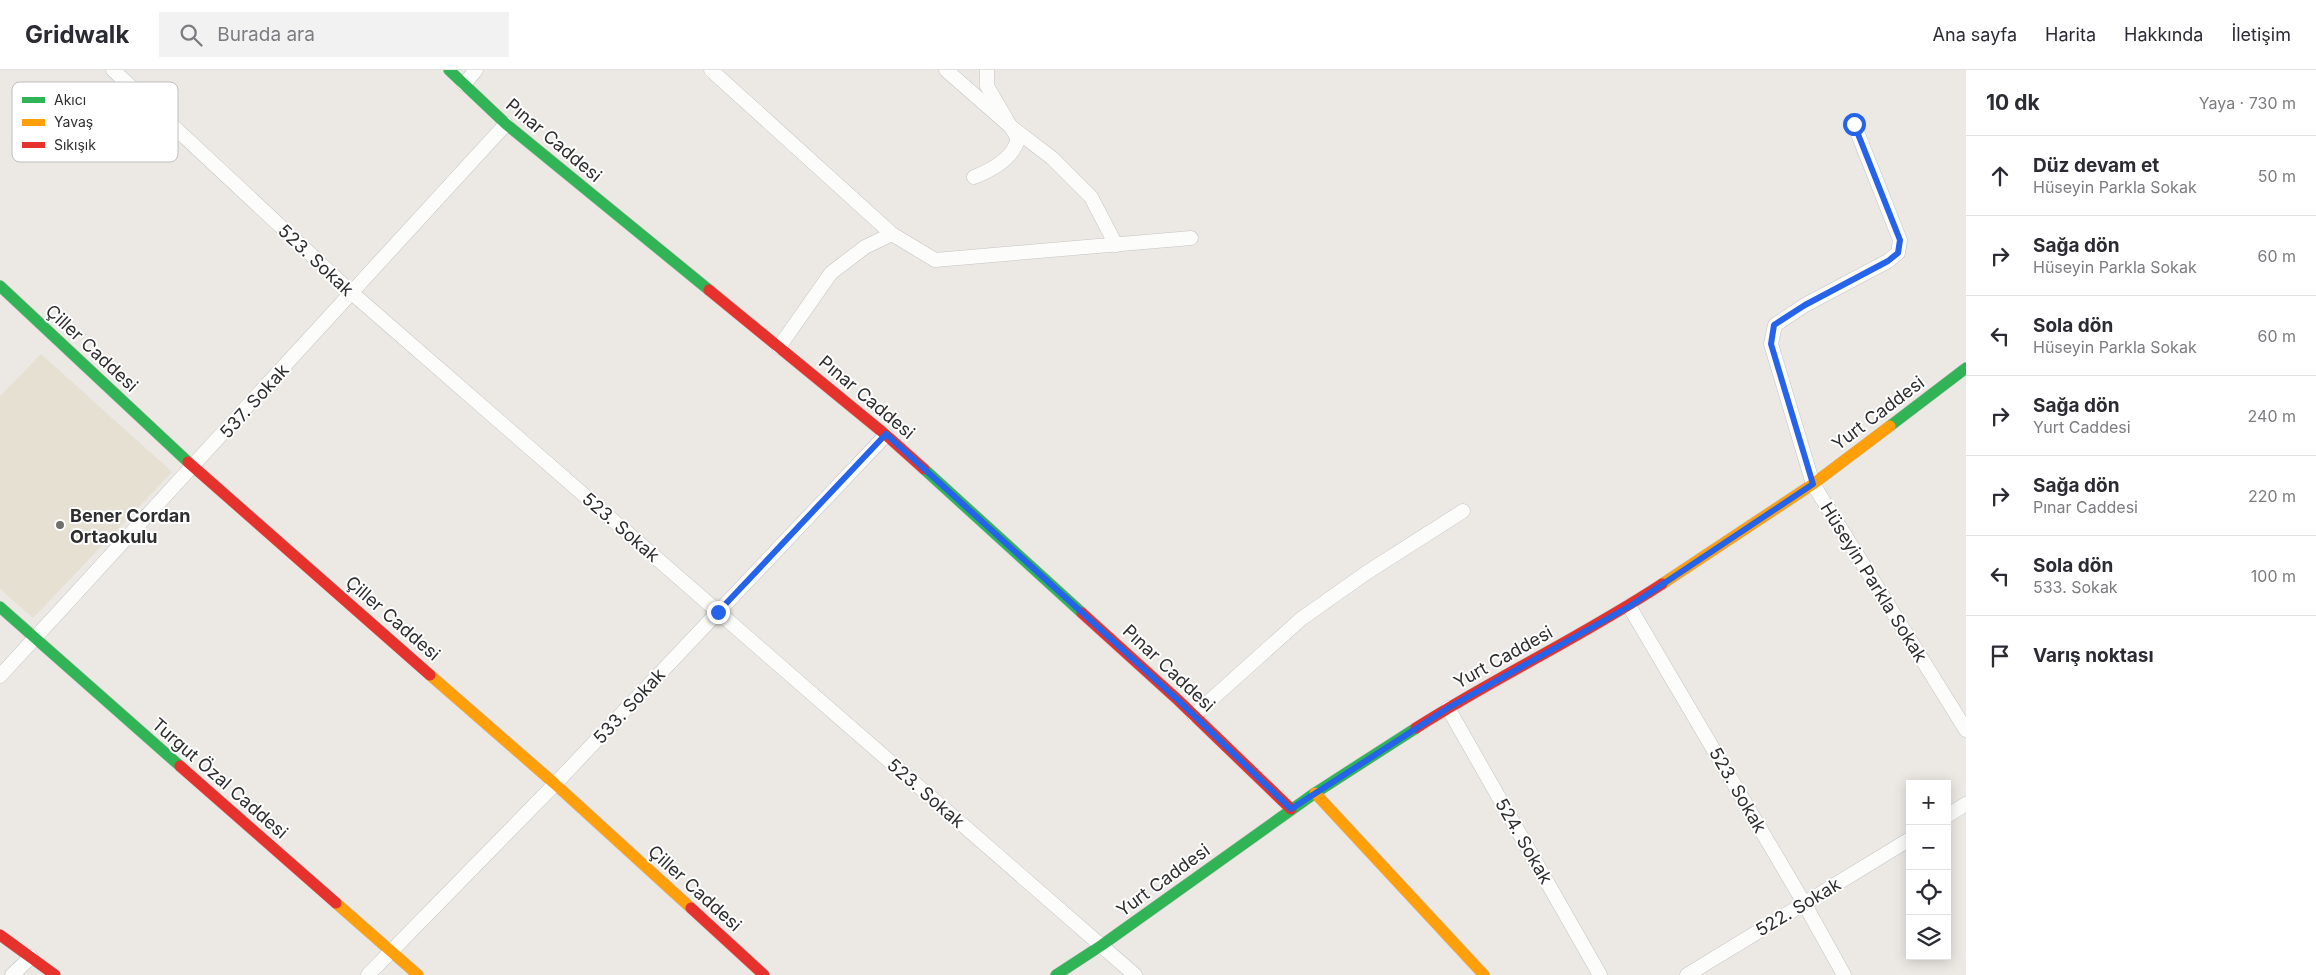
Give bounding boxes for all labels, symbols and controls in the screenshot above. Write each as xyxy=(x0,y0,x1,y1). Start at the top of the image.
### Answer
search box xyxy=(159,12,509,57)
text: Gridwalk xyxy=(25,20,129,49)
icon: search xyxy=(177,21,205,49)
text: Burada ara xyxy=(217,23,315,46)
text: Ana sayfa xyxy=(1933,24,2017,45)
text: Harita xyxy=(2045,24,2096,45)
text: Hakkında xyxy=(2124,24,2203,45)
text: İletişim xyxy=(2231,24,2291,45)
legend xyxy=(12,82,178,162)
text: 10 dk xyxy=(1986,90,2040,115)
text: Akıcı xyxy=(54,91,86,108)
text: Yaya · 730 m xyxy=(2199,93,2296,113)
street label: Pınar Caddesi xyxy=(502,94,606,186)
text: Yavaş xyxy=(54,113,93,130)
route start xyxy=(1843,113,1866,136)
text: Sıkışık xyxy=(54,136,96,153)
text: Düz devam et xyxy=(2033,154,2159,177)
icon: ahead xyxy=(1986,162,2014,190)
text: 50 m xyxy=(2258,166,2296,186)
text: Hüseyin Parkla Sokak xyxy=(2033,177,2197,197)
street label: 523. Sokak xyxy=(274,220,358,300)
text: Sağa dön xyxy=(2033,234,2119,257)
icon: right xyxy=(1986,242,2014,270)
text: 60 m xyxy=(2257,246,2296,266)
text: Hüseyin Parkla Sokak xyxy=(2033,257,2197,277)
street label: Çiller Caddesi xyxy=(42,300,142,396)
text: Sola dön xyxy=(2033,314,2113,337)
icon: left xyxy=(1986,322,2014,350)
text: 60 m xyxy=(2257,326,2296,346)
text: Hüseyin Parkla Sokak xyxy=(2033,337,2197,357)
street label: Pınar Caddesi xyxy=(815,351,919,443)
street label: 537. Sokak xyxy=(215,360,293,442)
street label: Yurt Caddesi xyxy=(1828,372,1928,454)
text: Sağa dön xyxy=(2033,394,2119,417)
icon: right xyxy=(1986,402,2014,430)
text: 240 m xyxy=(2248,406,2296,426)
text: Yurt Caddesi xyxy=(2033,417,2131,437)
text: Sağa dön xyxy=(2033,474,2119,497)
icon: right xyxy=(1986,482,2014,510)
text: 220 m xyxy=(2248,486,2296,506)
street label: 523. Sokak xyxy=(578,488,664,566)
text: Pınar Caddesi xyxy=(2033,497,2138,517)
street label: Hüseyin Parkla Sokak xyxy=(1816,498,1932,666)
place label: Bener Cordan Ortaokulu xyxy=(70,505,190,547)
marker: Bener Cordan Ortaokulu xyxy=(54,519,66,531)
text: Sola dön xyxy=(2033,554,2113,577)
icon: left xyxy=(1986,562,2014,590)
text: 100 m xyxy=(2251,566,2296,586)
street label: Çiller Caddesi xyxy=(342,571,444,665)
text: 533. Sokak xyxy=(2033,577,2118,597)
route end xyxy=(707,601,730,624)
street label: Pınar Caddesi xyxy=(1119,620,1219,716)
street label: Yurt Caddesi xyxy=(1450,621,1556,693)
icon: arrive xyxy=(1986,642,2014,670)
text: Varış noktası xyxy=(2033,644,2154,667)
street label: 533. Sokak xyxy=(589,664,669,748)
street label: Turgut Özal Caddesi xyxy=(148,713,293,843)
street label: 523. Sokak xyxy=(1705,744,1771,837)
street label: 523. Sokak xyxy=(883,754,969,832)
map controls xyxy=(1906,780,1951,960)
button: + xyxy=(1906,780,1951,825)
street label: 524. Sokak xyxy=(1491,795,1557,888)
button: − xyxy=(1906,825,1951,870)
street label: Yurt Caddesi xyxy=(1112,839,1214,921)
street label: Çiller Caddesi xyxy=(644,841,746,935)
button: locate xyxy=(1906,870,1951,915)
street label: 522. Sokak xyxy=(1752,873,1844,941)
button: layers xyxy=(1906,915,1951,960)

